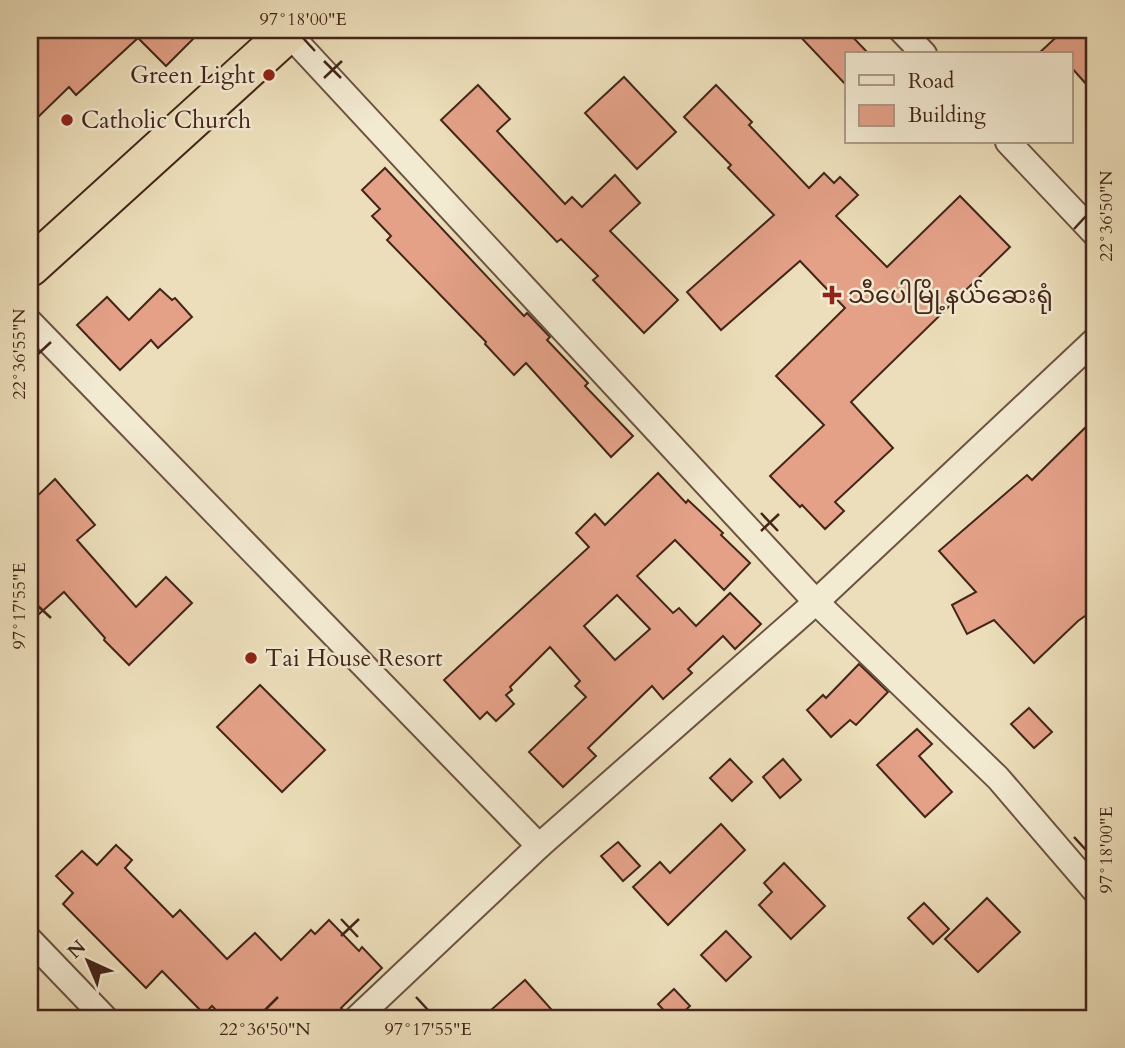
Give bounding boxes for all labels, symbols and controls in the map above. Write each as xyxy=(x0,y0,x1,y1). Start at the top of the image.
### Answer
text: 97°18'00"E xyxy=(259,7,347,32)
legend xyxy=(845,52,1072,144)
place label: Green Light xyxy=(130,59,255,92)
marker: Green Light xyxy=(261,67,277,83)
text: Road xyxy=(908,67,954,96)
text: Building xyxy=(908,101,986,130)
place label: Catholic Church xyxy=(81,104,251,137)
marker: Catholic Church xyxy=(59,112,75,128)
text: 22°36'50"N xyxy=(1094,170,1119,262)
place label: သီပေါမြို့နယ်ဆေးရုံ xyxy=(848,279,1053,314)
marker: သီပေါမြို့နယ်ဆေးရုံ xyxy=(822,285,842,305)
text: 22°36'55"N xyxy=(7,308,32,400)
text: 97°17'55"E xyxy=(7,562,32,650)
place label: Tai House Resort xyxy=(265,642,443,675)
marker: Tai House Resort xyxy=(243,650,259,666)
text: 97°18'00"E xyxy=(1094,806,1119,894)
north arrow xyxy=(52,926,122,996)
text: N xyxy=(62,934,92,965)
text: 22°36'50"N xyxy=(219,1017,311,1042)
text: 97°17'55"E xyxy=(384,1017,472,1042)

